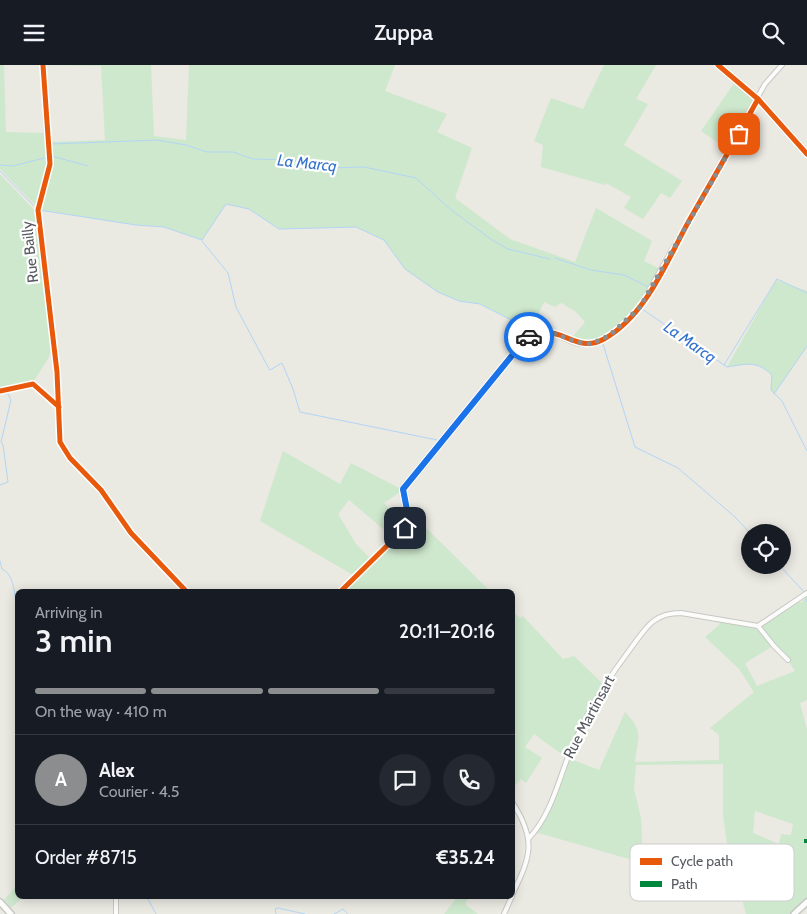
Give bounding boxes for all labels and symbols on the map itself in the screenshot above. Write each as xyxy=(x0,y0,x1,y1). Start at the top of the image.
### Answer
pin xyxy=(718,113,760,155)
water label: La Marcq xyxy=(276,150,338,176)
street label: Rue Bailly xyxy=(18,220,42,284)
courier xyxy=(504,312,554,362)
water label: La Marcq xyxy=(660,317,720,367)
pin xyxy=(384,507,426,549)
street label: Rue Martinsart xyxy=(560,672,618,762)
legend xyxy=(630,844,794,901)
text: Cycle path xyxy=(671,852,733,870)
text: Path xyxy=(671,875,698,893)

